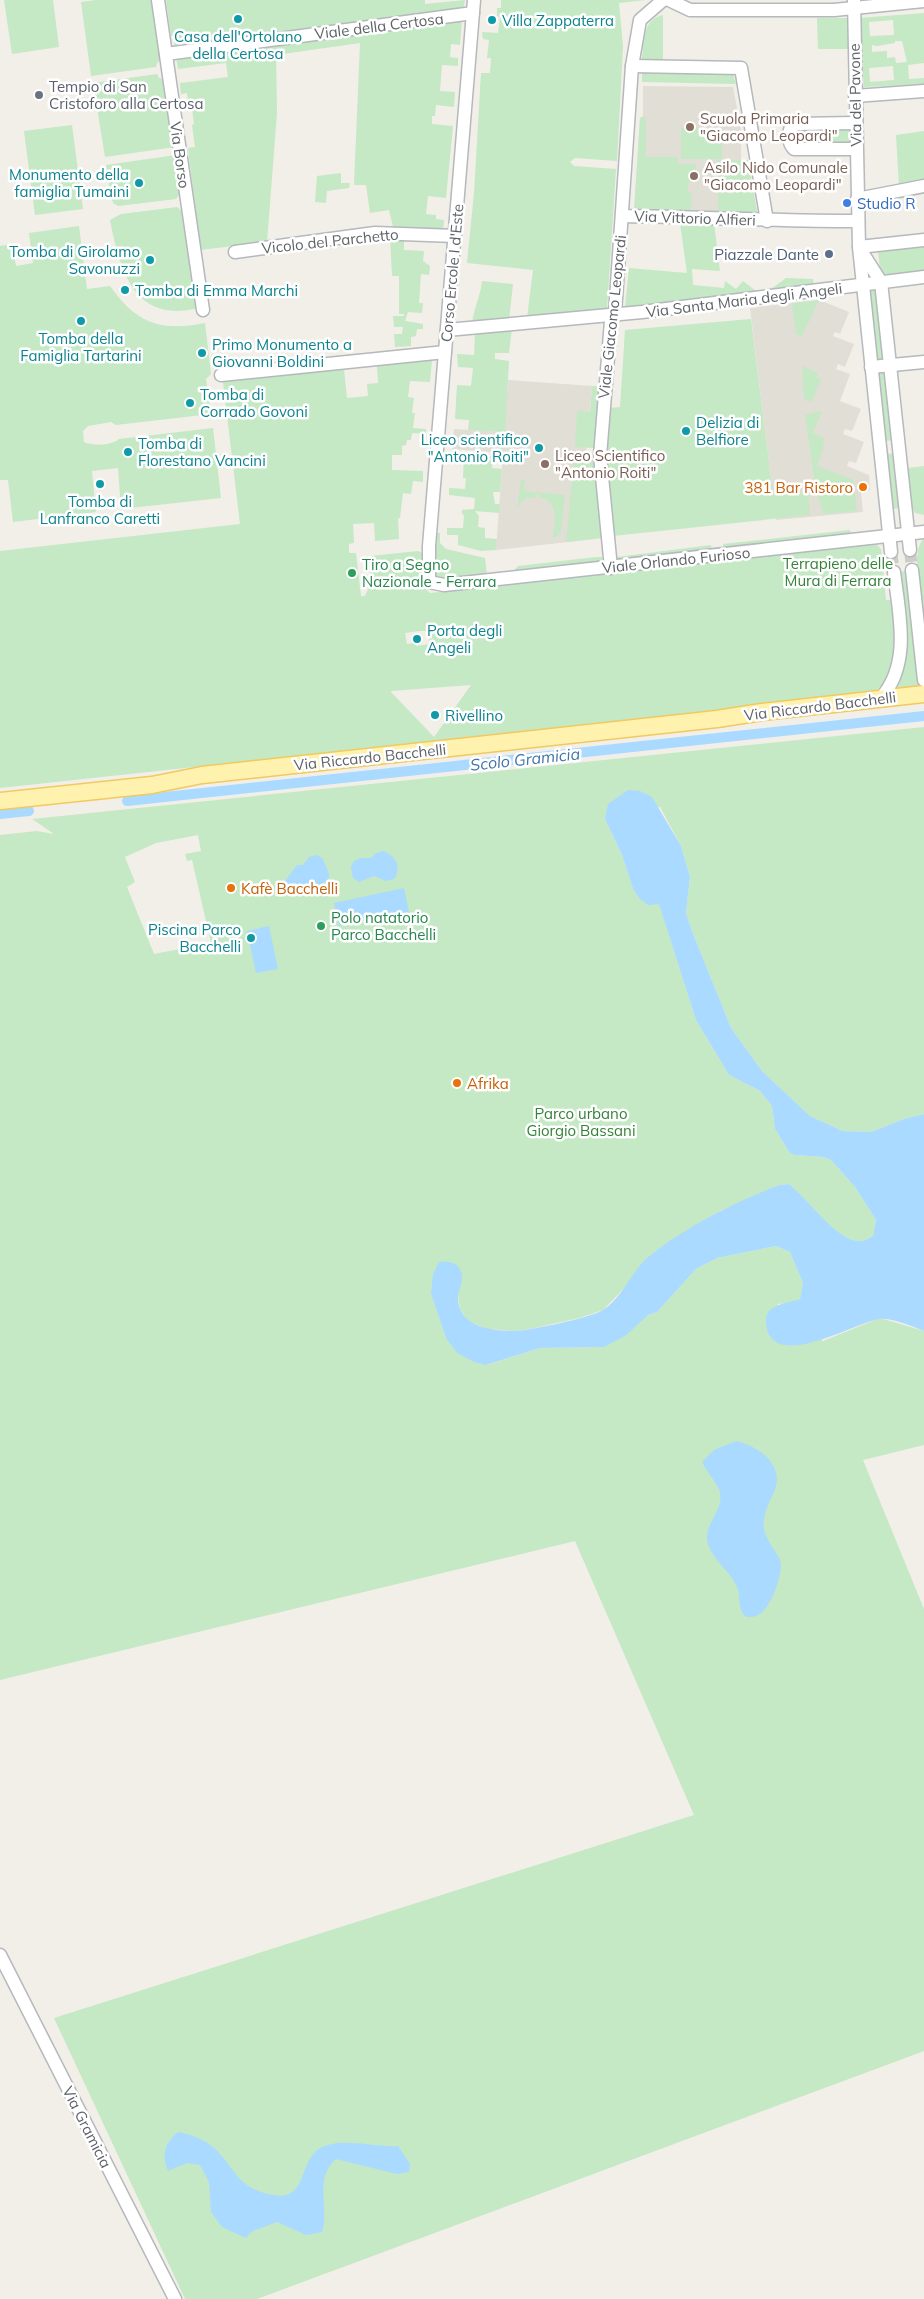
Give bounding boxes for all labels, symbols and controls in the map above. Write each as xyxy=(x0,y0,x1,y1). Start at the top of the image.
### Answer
street label: Viale della Certosa xyxy=(313,9,445,43)
place label: Villa Zappaterra xyxy=(502,11,614,30)
marker: Casa dell'Ortolano della Certosa xyxy=(232,13,244,25)
marker: Villa Zappaterra xyxy=(486,14,498,26)
place label: Casa dell'Ortolano della Certosa xyxy=(174,27,302,63)
street label: Via del Pavone xyxy=(845,43,865,147)
place label: Tempio di San Cristoforo alla Certosa xyxy=(49,77,204,113)
marker: Tempio di San Cristoforo alla Certosa xyxy=(33,89,45,101)
place label: Scuola Primaria "Giacomo Leopardi" xyxy=(700,109,838,145)
street label: Via Borso xyxy=(166,120,194,190)
marker: Scuola Primaria "Giacomo Leopardi" xyxy=(684,121,696,133)
place label: Asilo Nido Comunale "Giacomo Leopardi" xyxy=(704,158,848,194)
place label: Monumento della famiglia Tumaini xyxy=(9,165,129,201)
marker: Asilo Nido Comunale "Giacomo Leopardi" xyxy=(688,170,700,182)
marker: Monumento della famiglia Tumaini xyxy=(133,177,145,189)
place label: Studio R xyxy=(857,194,916,213)
marker: Studio R xyxy=(841,197,853,209)
street label: Corso Ercole I d'Este xyxy=(436,203,468,343)
street label: Via Vittorio Alfieri xyxy=(634,206,756,230)
street label: Vicolo del Parchetto xyxy=(261,224,399,258)
street label: Viale Giacomo Leopardi xyxy=(594,234,630,400)
place label: Tomba di Girolamo Savonuzzi xyxy=(9,242,140,278)
place label: Piazzale Dante xyxy=(714,245,819,264)
marker: Piazzale Dante xyxy=(823,248,835,260)
marker: Tomba di Girolamo Savonuzzi xyxy=(144,254,156,266)
street label: Via Santa Maria degli Angeli xyxy=(645,279,843,321)
place label: Tomba di Emma Marchi xyxy=(135,281,298,300)
marker: Tomba di Emma Marchi xyxy=(119,284,131,296)
marker: Tomba della Famiglia Tartarini xyxy=(75,315,87,327)
place label: Tomba della Famiglia Tartarini xyxy=(20,329,142,365)
place label: Primo Monumento a Giovanni Boldini xyxy=(212,335,352,371)
marker: Primo Monumento a Giovanni Boldini xyxy=(196,347,208,359)
place label: Tomba di Corrado Govoni xyxy=(200,385,308,421)
marker: Tomba di Corrado Govoni xyxy=(184,397,196,409)
place label: Delizia di Belfiore xyxy=(696,413,759,449)
marker: Delizia di Belfiore xyxy=(680,425,692,437)
place label: Liceo scientifico "Antonio Roiti" xyxy=(421,430,529,466)
place label: Tomba di Florestano Vancini xyxy=(138,434,266,470)
marker: Liceo scientifico "Antonio Roiti" xyxy=(533,442,545,454)
marker: Tomba di Florestano Vancini xyxy=(122,446,134,458)
place label: Liceo Scientifico "Antonio Roiti" xyxy=(555,446,665,482)
marker: Liceo Scientifico "Antonio Roiti" xyxy=(539,458,551,470)
marker: Tomba di Lanfranco Caretti xyxy=(94,478,106,490)
place label: 381 Bar Ristoro xyxy=(745,478,853,497)
marker: 381 Bar Ristoro xyxy=(857,481,869,493)
place label: Tomba di Lanfranco Caretti xyxy=(40,492,160,528)
street label: Viale Orlando Furioso xyxy=(601,543,751,577)
park label: Terrapieno delle Mura di Ferrara xyxy=(783,554,893,590)
place label: Tiro a Segno Nazionale - Ferrara xyxy=(362,555,496,591)
marker: Tiro a Segno Nazionale - Ferrara xyxy=(346,567,358,579)
place label: Porta degli Angeli xyxy=(427,621,502,657)
marker: Porta degli Angeli xyxy=(411,633,423,645)
street label: Via Riccardo Bacchelli xyxy=(743,687,897,725)
place label: Rivellino xyxy=(445,706,503,725)
marker: Rivellino xyxy=(429,709,441,721)
street label: Via Riccardo Bacchelli xyxy=(293,740,447,774)
water label: Scolo Gramicia xyxy=(469,743,581,775)
place label: Kafè Bacchelli xyxy=(241,879,338,898)
marker: Kafè Bacchelli xyxy=(225,882,237,894)
place label: Polo natatorio Parco Bacchelli xyxy=(331,908,436,944)
place label: Piscina Parco Bacchelli xyxy=(148,920,241,956)
marker: Polo natatorio Parco Bacchelli xyxy=(315,920,327,932)
marker: Piscina Parco Bacchelli xyxy=(245,932,257,944)
place label: Afrika xyxy=(467,1074,509,1093)
marker: Afrika xyxy=(451,1077,463,1089)
park label: Parco urbano Giorgio Bassani xyxy=(527,1104,636,1140)
street label: Via Gramicia xyxy=(58,2083,116,2171)

